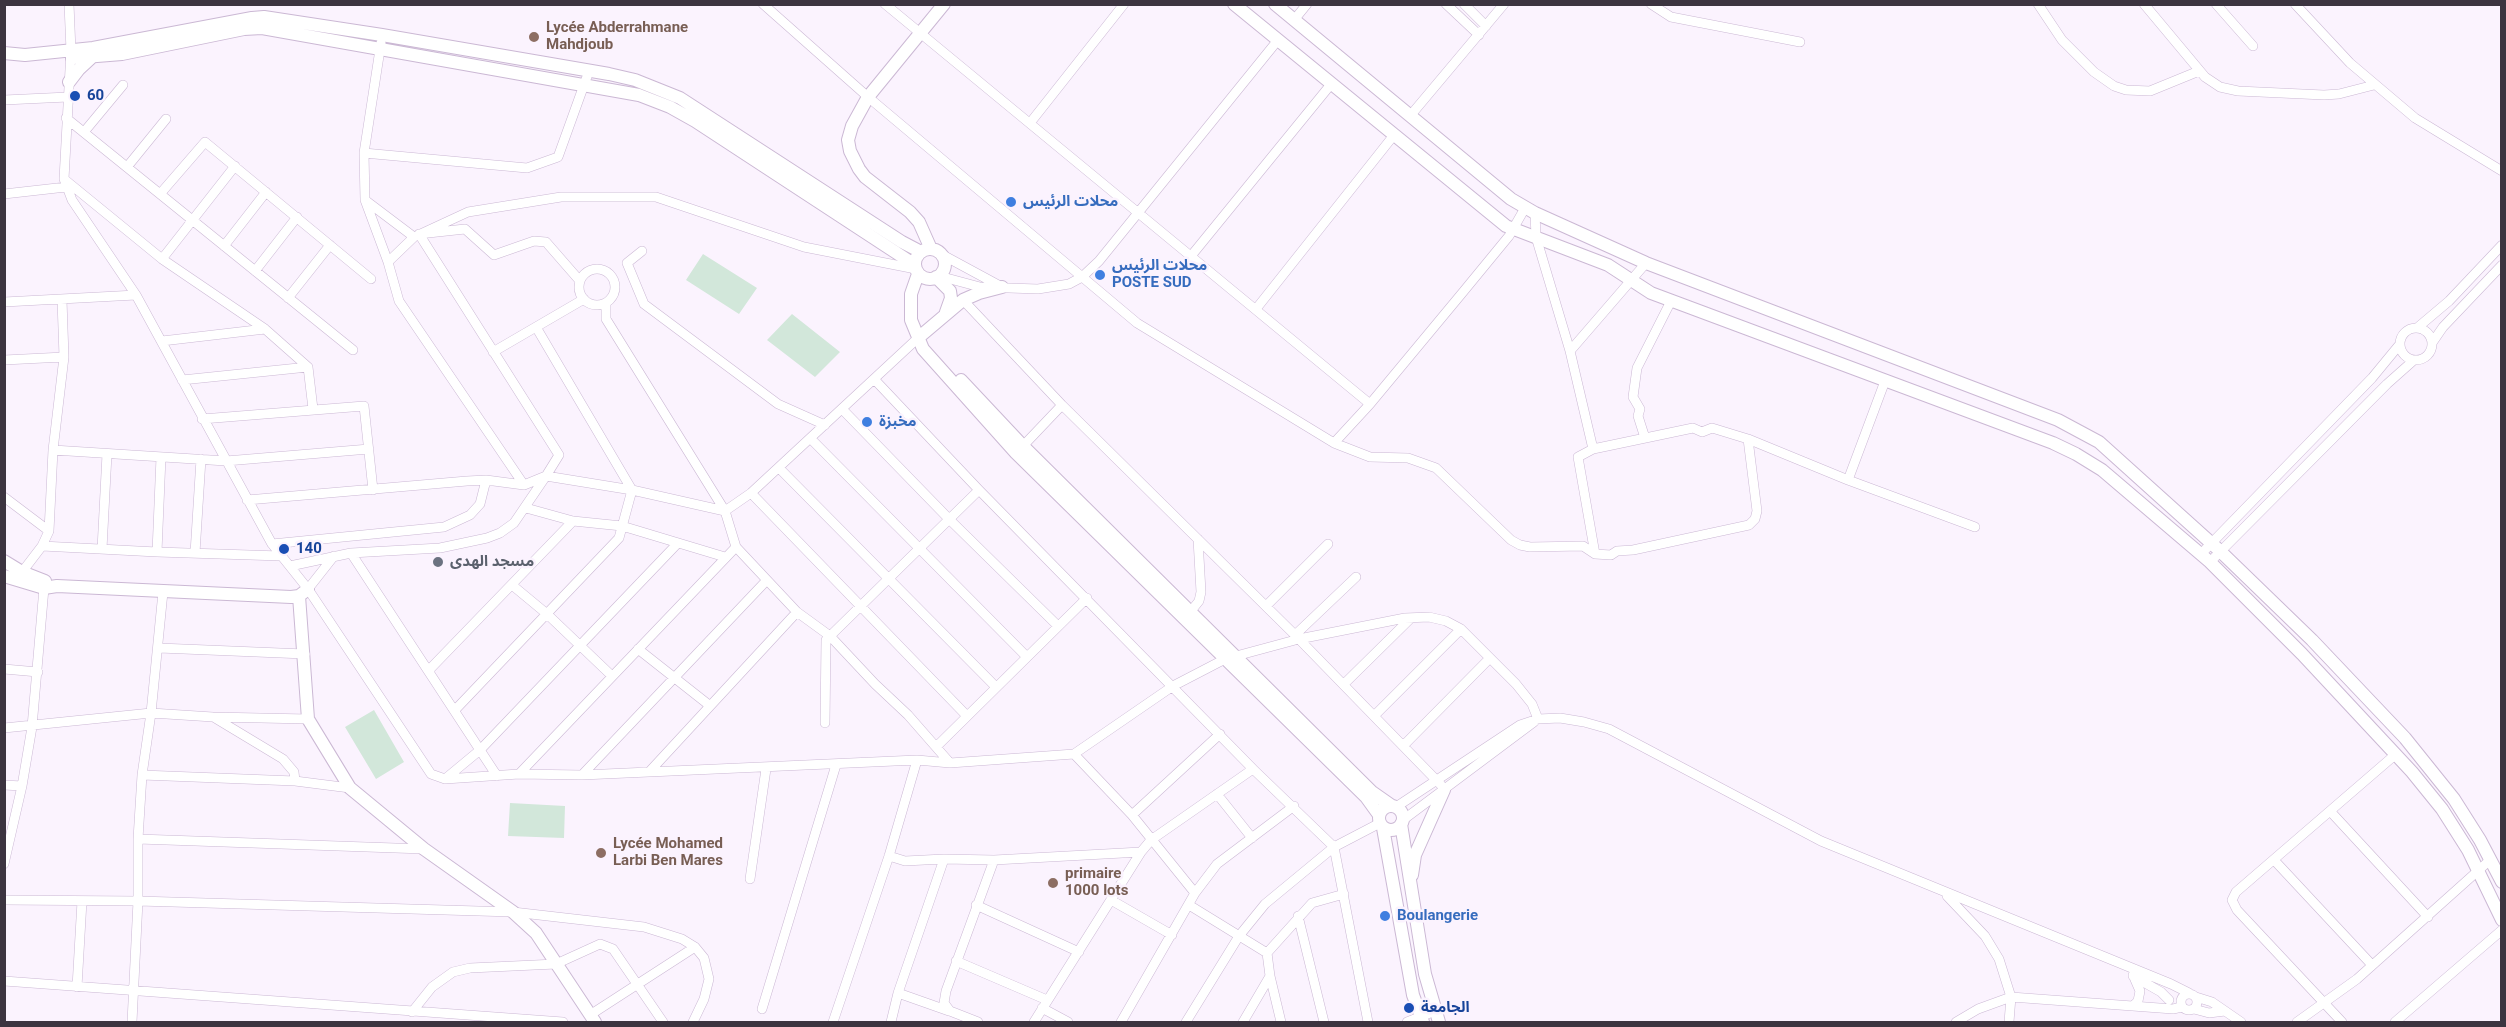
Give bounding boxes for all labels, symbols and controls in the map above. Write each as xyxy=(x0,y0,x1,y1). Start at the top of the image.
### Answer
place label: Lycée Abderrahmane Mahdjoub xyxy=(546,19,688,54)
marker: Lycée Abderrahmane Mahdjoub xyxy=(527,30,541,44)
place label: 60 xyxy=(87,87,104,105)
marker: 60 xyxy=(68,89,82,103)
place label: محلات الرئيس xyxy=(1023,193,1118,211)
marker: محلات الرئيس xyxy=(1004,195,1018,209)
place label: محلات الرئيس POSTE SUD xyxy=(1112,257,1207,292)
marker: محلات الرئيس POSTE SUD xyxy=(1093,268,1107,282)
place label: مخبزة xyxy=(879,413,917,431)
marker: مخبزة xyxy=(860,415,874,429)
place label: 140 xyxy=(296,540,322,558)
marker: 140 xyxy=(277,542,291,556)
place label: مسجد الهدى xyxy=(450,553,534,571)
marker: مسجد الهدى xyxy=(431,555,445,569)
place label: Lycée Mohamed Larbi Ben Mares xyxy=(613,835,723,870)
marker: Lycée Mohamed Larbi Ben Mares xyxy=(594,846,608,860)
place label: primaire 1000 lots xyxy=(1065,865,1128,900)
marker: primaire 1000 lots xyxy=(1046,876,1060,890)
place label: Boulangerie xyxy=(1397,907,1478,925)
marker: Boulangerie xyxy=(1378,909,1392,923)
place label: الجامعة xyxy=(1421,999,1469,1017)
marker: الجامعة xyxy=(1402,1001,1416,1015)

